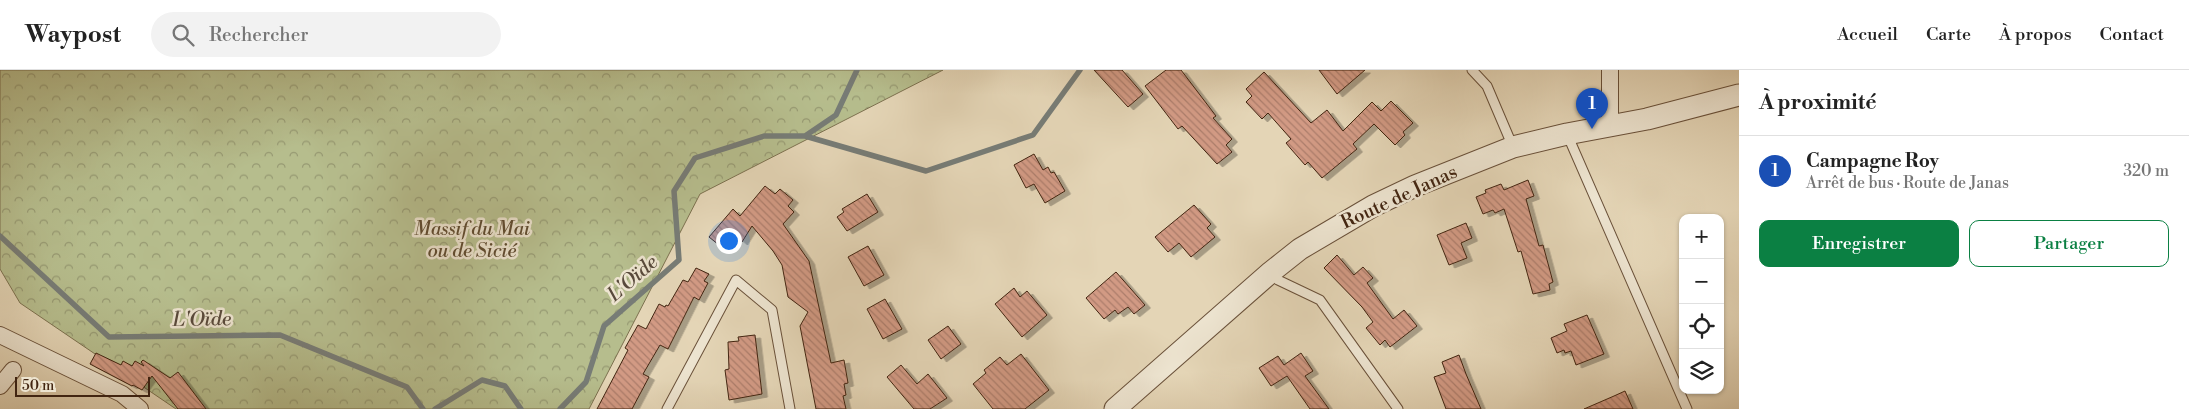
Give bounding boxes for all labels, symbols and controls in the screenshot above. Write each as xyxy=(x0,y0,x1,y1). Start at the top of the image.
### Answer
search box xyxy=(151,12,501,57)
text: Waypost xyxy=(25,20,121,50)
icon: search xyxy=(169,21,197,49)
text: Rechercher xyxy=(209,23,308,47)
text: Accueil xyxy=(1837,23,1898,46)
text: Carte xyxy=(1926,23,1971,46)
text: À propos xyxy=(1999,23,2072,46)
text: Contact xyxy=(2100,23,2164,46)
pin: 1 xyxy=(1576,88,1608,129)
text: À proximité xyxy=(1759,90,1876,116)
text: Campagne Roy xyxy=(1806,149,1939,173)
street label: Route de Janas xyxy=(1337,160,1461,234)
text: 1 xyxy=(1771,161,1779,181)
text: 320 m xyxy=(2123,161,2169,181)
text: Arrêt de bus · Route de Janas xyxy=(1806,173,2009,193)
map controls xyxy=(1679,214,1724,394)
button: + xyxy=(1679,214,1724,259)
park label: Massif du Mai ou de Sicié xyxy=(414,217,530,263)
button: Enregistrer xyxy=(1759,220,1959,267)
button: Partager xyxy=(1969,220,2169,267)
your location xyxy=(716,228,742,254)
water label: L'Oïde xyxy=(602,250,664,308)
button: − xyxy=(1679,259,1724,304)
button: locate xyxy=(1679,304,1724,349)
water label: L'Oïde xyxy=(171,307,232,333)
button: layers xyxy=(1679,349,1724,394)
scale bar xyxy=(15,374,150,397)
text: 50 m xyxy=(22,377,54,395)

